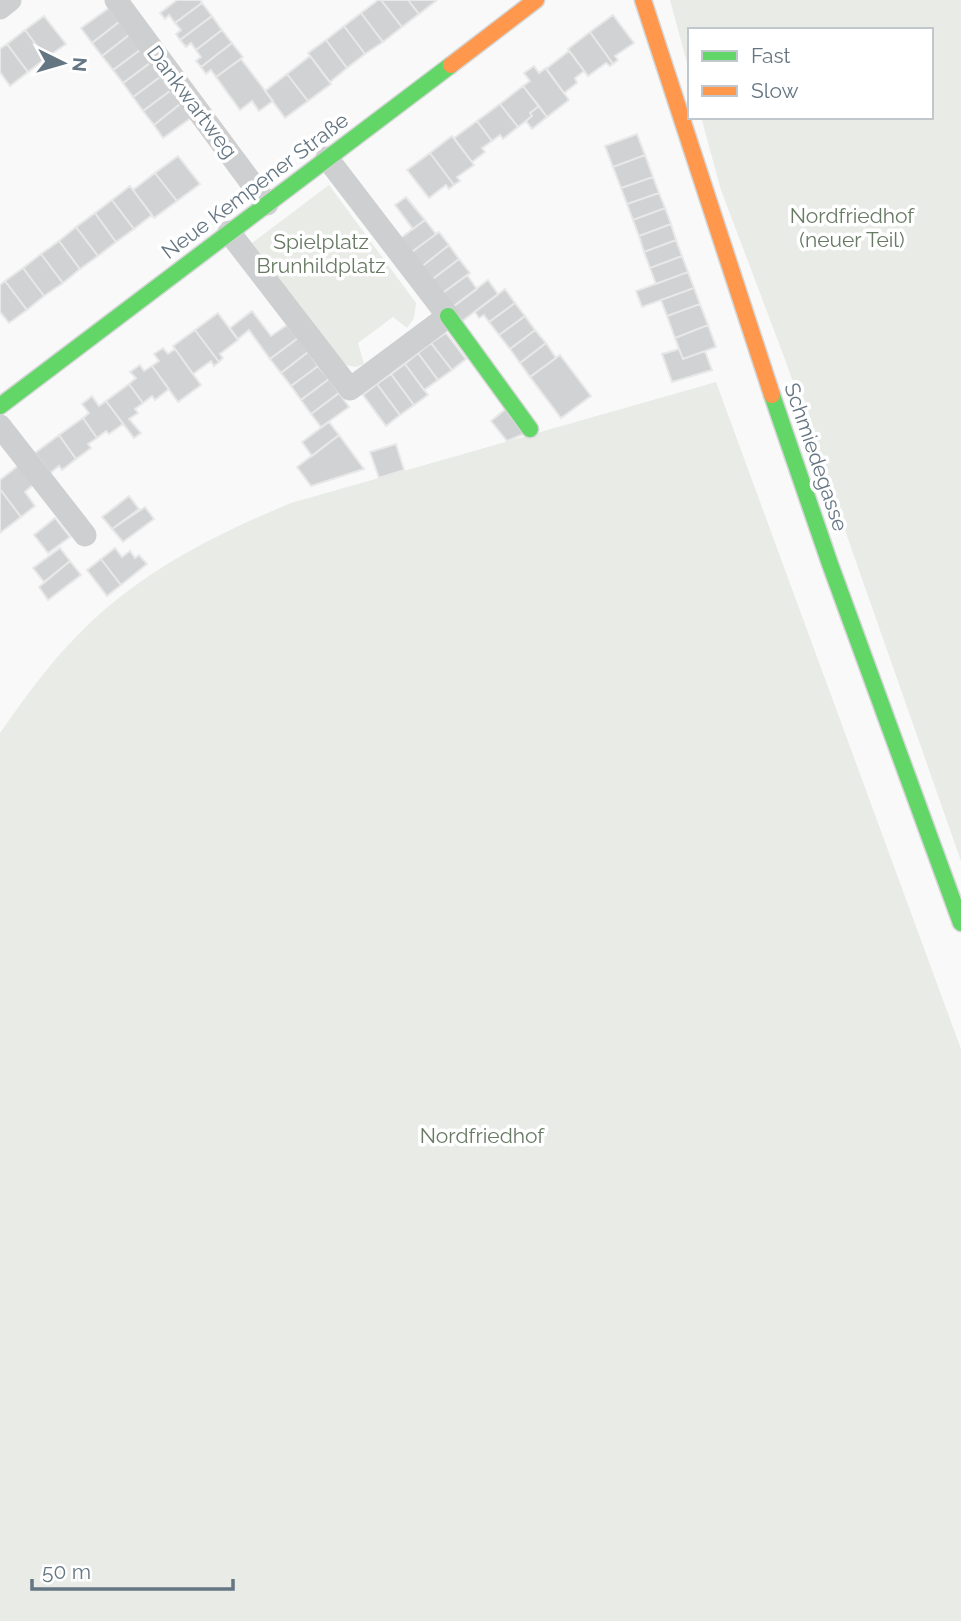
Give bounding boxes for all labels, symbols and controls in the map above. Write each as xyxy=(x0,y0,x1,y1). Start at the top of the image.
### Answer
north arrow xyxy=(28,28,98,98)
legend xyxy=(688,28,933,119)
street label: Dankwartweg xyxy=(142,41,243,163)
text: Fast xyxy=(751,43,791,68)
text: N xyxy=(68,56,92,73)
text: Slow xyxy=(751,78,799,103)
street label: Neue Kempener Straße xyxy=(156,107,353,264)
park label: Nordfriedhof (neuer Teil) xyxy=(790,203,915,252)
park label: Spielplatz Brunhildplatz xyxy=(256,229,386,278)
street label: Schmiedegasse xyxy=(779,379,854,534)
park label: Nordfriedhof xyxy=(420,1123,545,1148)
scale bar xyxy=(32,1548,233,1592)
text: 50 m xyxy=(42,1559,91,1584)

